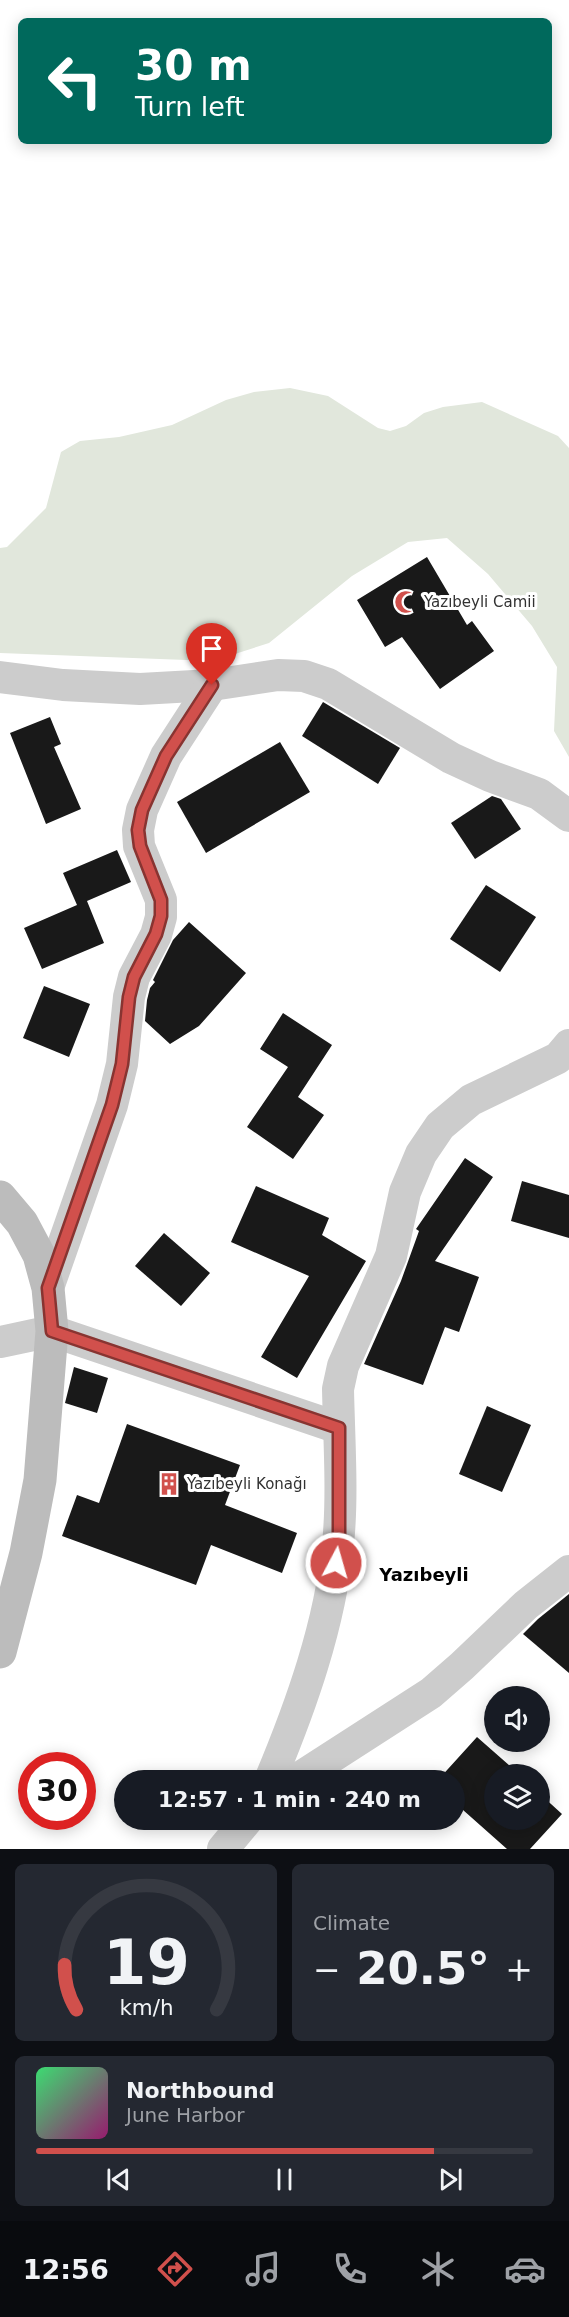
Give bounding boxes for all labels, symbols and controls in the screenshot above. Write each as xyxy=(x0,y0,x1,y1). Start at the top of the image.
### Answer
text: 30 m xyxy=(135,41,252,90)
icon: left xyxy=(36,42,114,120)
text: Turn left xyxy=(135,91,245,122)
mosque icon: Yazıbeyli Camii xyxy=(393,589,419,615)
place label: Yazıbeyli Camii xyxy=(423,593,536,611)
pin xyxy=(186,623,237,685)
icon: arrive xyxy=(195,632,228,665)
building icon: Yazıbeyli Konağı xyxy=(156,1471,182,1497)
place label: Yazıbeyli Konağı xyxy=(186,1475,307,1493)
position arrow xyxy=(304,1531,368,1595)
district label: Yazıbeyli xyxy=(378,1564,469,1585)
map controls xyxy=(484,1686,550,1830)
button: sound xyxy=(484,1686,550,1752)
speed limit sign: 30 xyxy=(18,1752,96,1830)
button: layers xyxy=(484,1764,550,1830)
text: 12:57 · 1 min · 240 m xyxy=(158,1787,421,1812)
text: Climate xyxy=(313,1911,390,1935)
text: 19 xyxy=(103,1926,189,1999)
text: 20.5° xyxy=(356,1942,490,1995)
text: − xyxy=(313,1950,341,1989)
text: + xyxy=(505,1950,533,1989)
text: km/h xyxy=(119,1995,173,2020)
text: Northbound xyxy=(126,2078,275,2103)
text: June Harbor xyxy=(126,2103,245,2127)
icon: previous xyxy=(102,2163,135,2196)
icon: pause xyxy=(268,2163,301,2196)
icon: next xyxy=(434,2163,467,2196)
icon: directions xyxy=(154,2248,196,2290)
icon: music xyxy=(242,2248,284,2290)
icon: phone xyxy=(329,2248,371,2290)
icon: climate xyxy=(417,2248,459,2290)
icon: car xyxy=(504,2248,546,2290)
text: 12:56 xyxy=(23,2254,109,2285)

